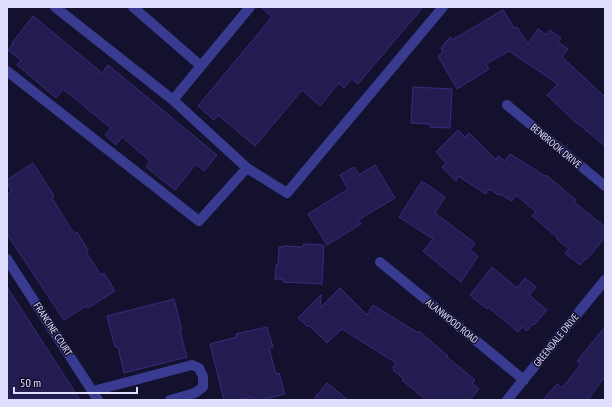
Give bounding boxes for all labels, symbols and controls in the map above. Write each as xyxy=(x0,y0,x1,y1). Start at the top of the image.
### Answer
street label: BENBROOK DRIVE xyxy=(528,121,584,171)
street label: ALANWOOD ROAD xyxy=(423,296,481,346)
street label: FRANCINE COURT xyxy=(31,300,75,359)
street label: GREENDALE DRIVE xyxy=(530,311,582,369)
scale bar xyxy=(14,369,137,395)
text: 50 m xyxy=(20,375,41,390)

